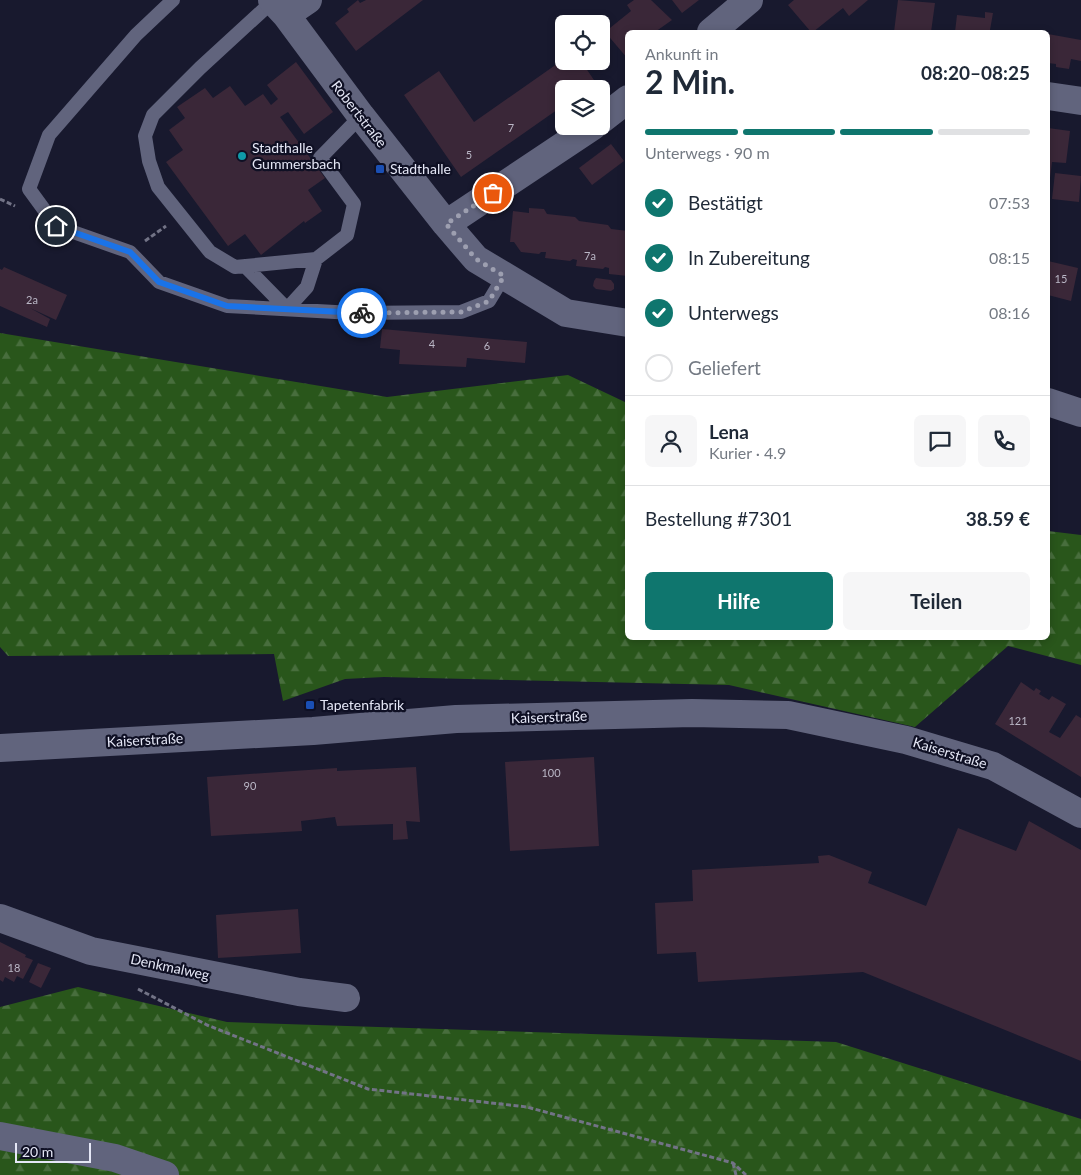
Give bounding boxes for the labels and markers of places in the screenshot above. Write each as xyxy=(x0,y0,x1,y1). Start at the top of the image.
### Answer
place label: Stadthalle Gummersbach xyxy=(252,139,341,172)
marker: Stadthalle Gummersbach xyxy=(236,150,248,162)
place label: Stadthalle xyxy=(390,160,451,177)
marker: Stadthalle xyxy=(374,163,386,175)
pin xyxy=(472,172,514,214)
pin xyxy=(35,205,77,247)
place label: Tapetenfabrik xyxy=(320,696,405,713)
marker: Tapetenfabrik xyxy=(304,699,316,711)

